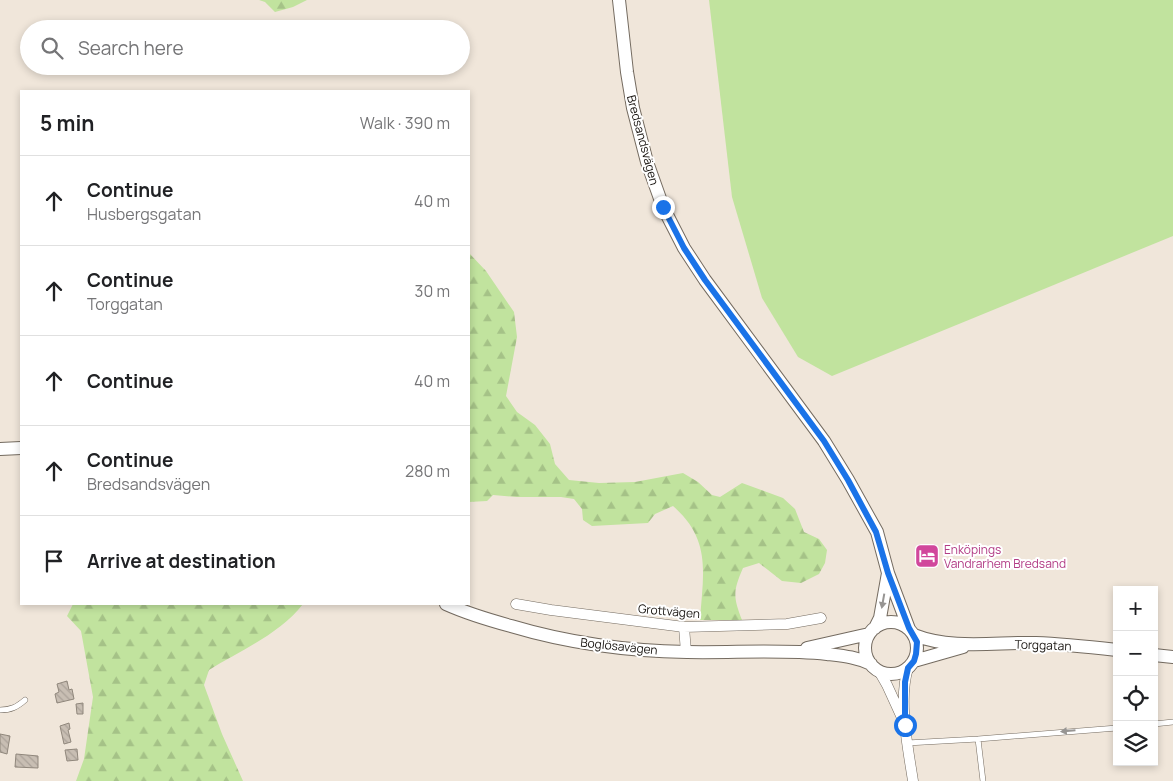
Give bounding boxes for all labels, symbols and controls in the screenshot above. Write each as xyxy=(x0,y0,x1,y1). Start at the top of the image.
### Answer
search box xyxy=(20,20,470,75)
icon: search xyxy=(38,34,66,62)
text: Search here xyxy=(78,35,184,61)
street label: Bredsandsvägen xyxy=(623,93,663,187)
text: 5 min xyxy=(40,109,94,137)
text: Walk · 390 m xyxy=(360,112,450,134)
text: Continue xyxy=(87,177,173,203)
icon: ahead xyxy=(40,187,68,215)
text: 40 m xyxy=(414,190,450,212)
route end xyxy=(652,196,675,219)
text: Husbergsgatan xyxy=(87,203,201,225)
text: Continue xyxy=(87,267,173,293)
icon: ahead xyxy=(40,277,68,305)
text: 30 m xyxy=(415,280,450,302)
text: Torggatan xyxy=(87,293,163,315)
icon: ahead xyxy=(40,367,68,395)
text: Continue xyxy=(87,368,173,394)
text: 40 m xyxy=(414,370,450,392)
text: Continue xyxy=(87,447,173,473)
icon: ahead xyxy=(40,457,68,485)
text: 280 m xyxy=(405,460,450,482)
text: Bredsandsvägen xyxy=(87,473,210,495)
place label: Enköpings Vandrarhem Bredsand xyxy=(944,541,1066,572)
hotel icon: Enköpings Vandrarhem Bredsand xyxy=(914,543,940,569)
icon: arrive xyxy=(40,547,68,575)
text: Arrive at destination xyxy=(87,548,276,574)
map controls xyxy=(1113,586,1158,766)
button: + xyxy=(1113,586,1158,631)
one-way arrow xyxy=(878,593,886,609)
street label: Grottvägen xyxy=(637,600,701,622)
button: − xyxy=(1113,631,1158,676)
street label: Boglösavägen xyxy=(580,633,658,659)
street label: Torggatan xyxy=(1014,636,1072,654)
button: locate xyxy=(1113,676,1158,721)
route start xyxy=(894,714,917,737)
button: layers xyxy=(1113,721,1158,766)
one-way arrow xyxy=(1060,728,1076,736)

